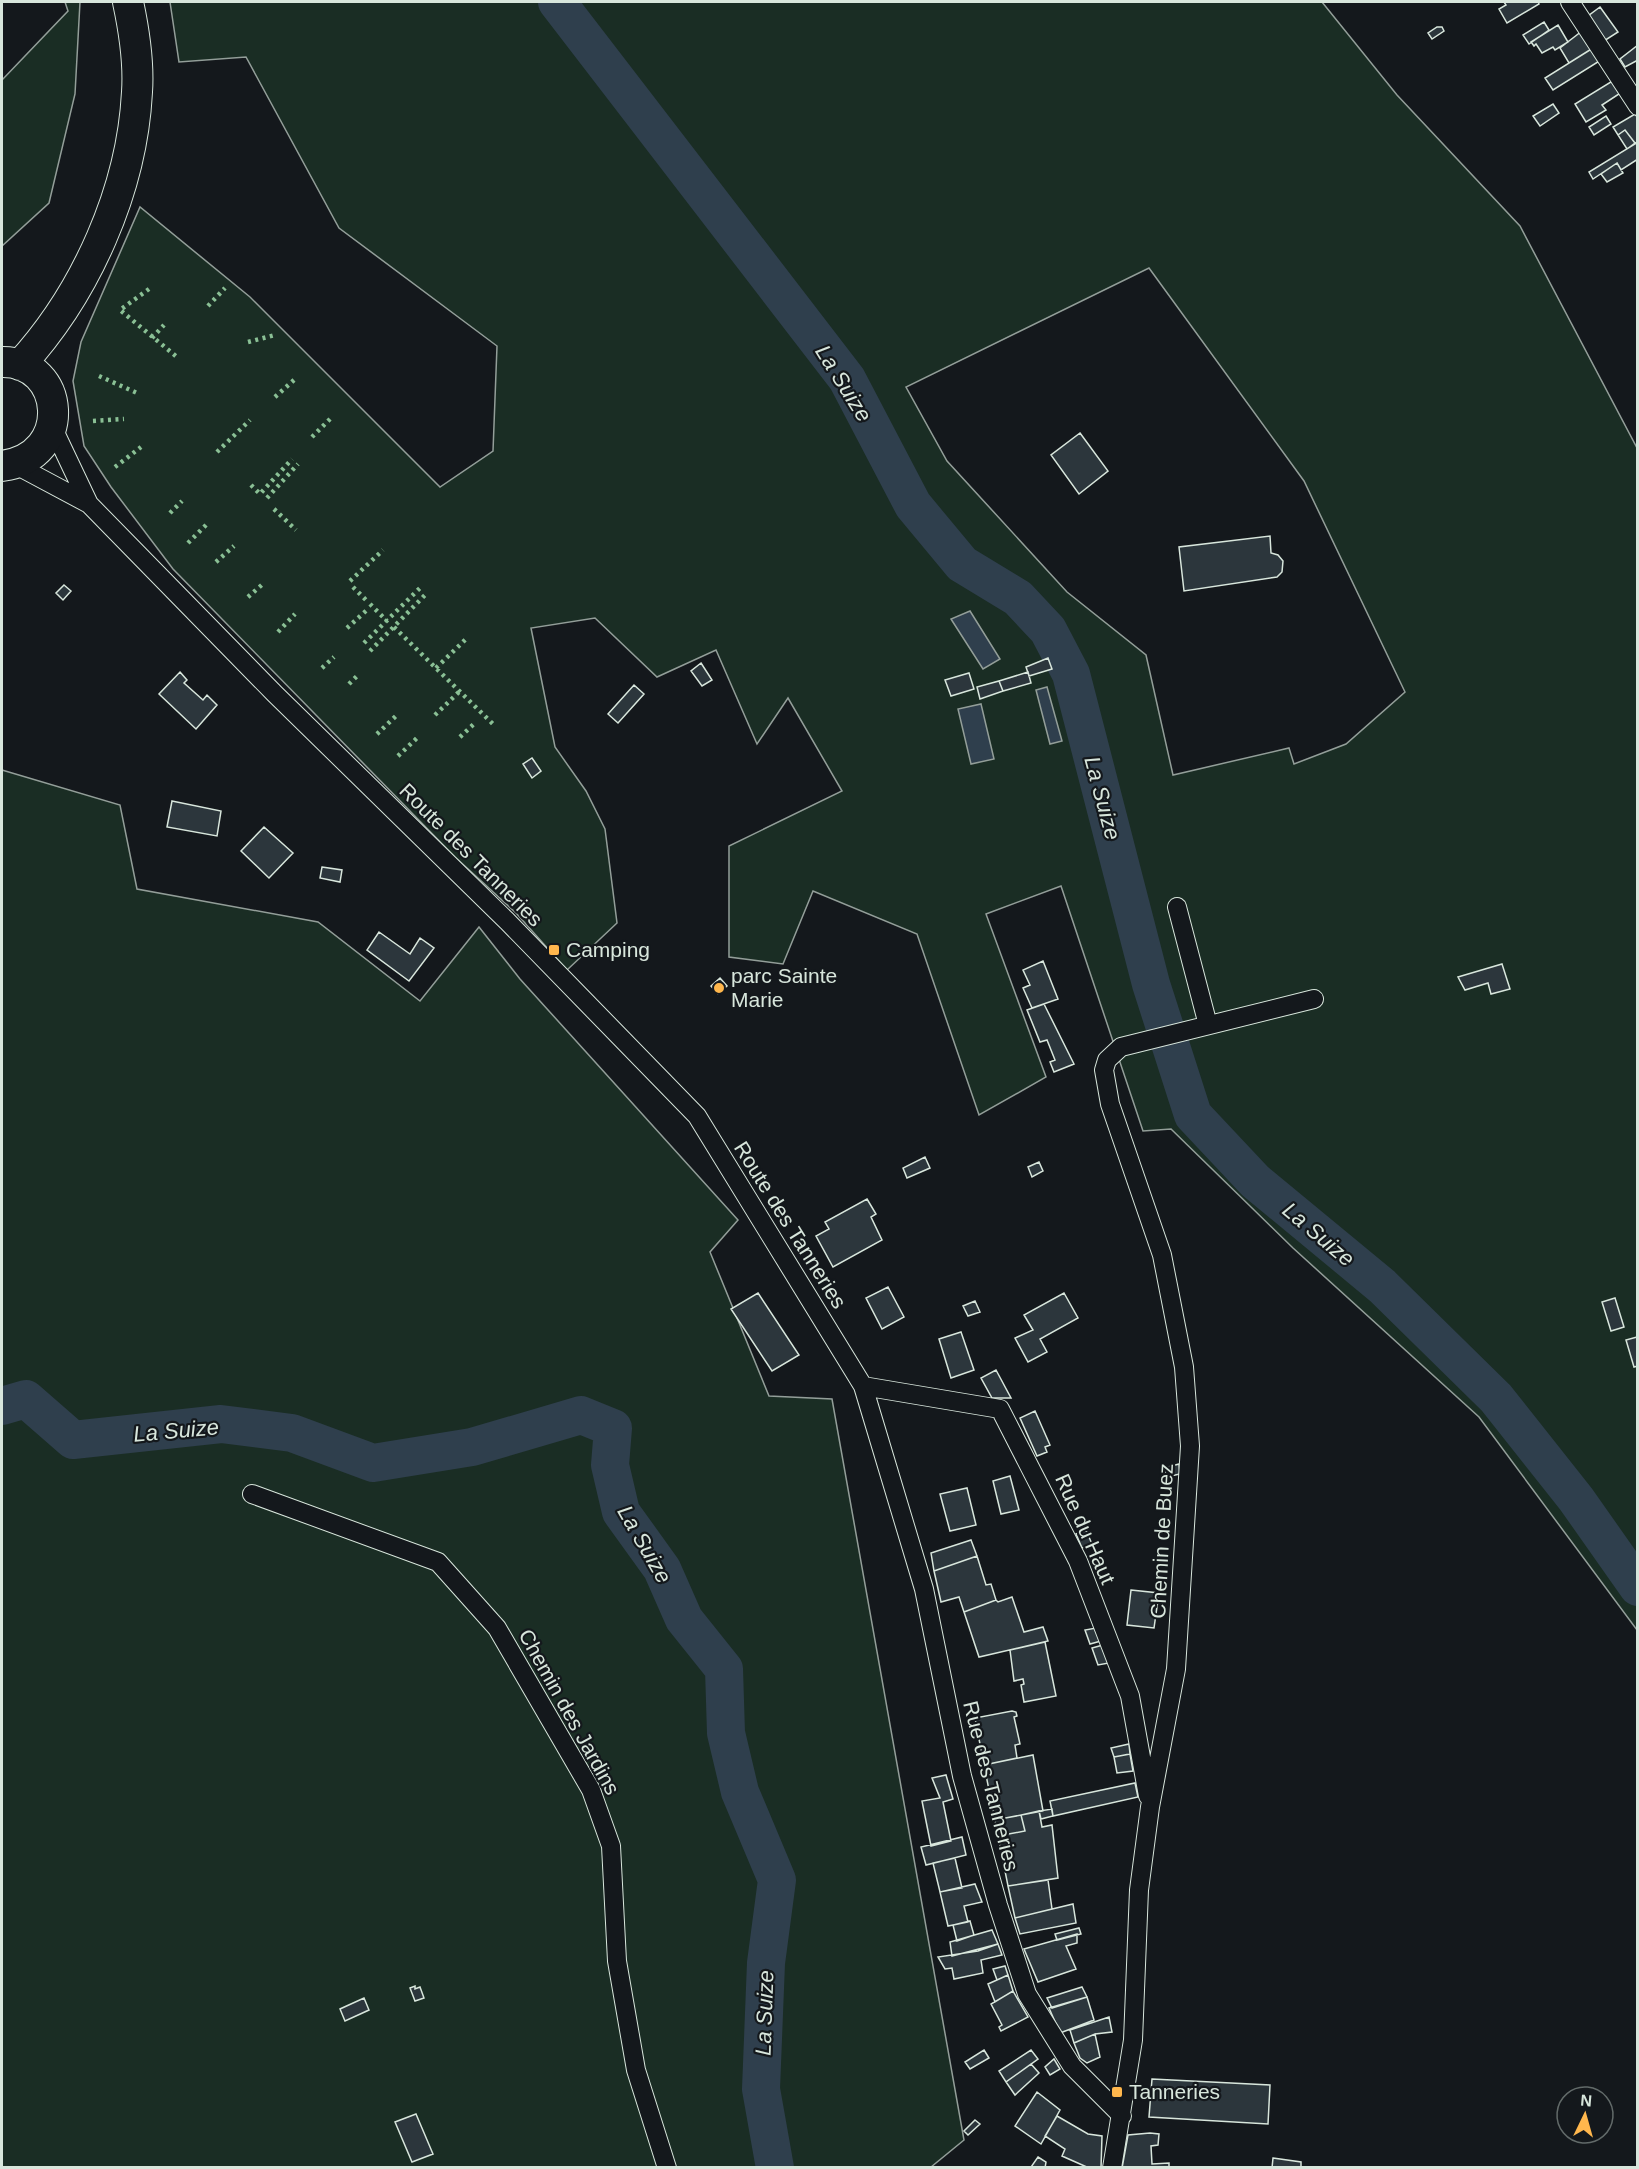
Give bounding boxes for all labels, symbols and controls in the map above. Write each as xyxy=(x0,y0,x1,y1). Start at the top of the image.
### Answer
water label: La Suize xyxy=(810,340,877,426)
water label: La Suize xyxy=(1079,754,1126,843)
street label: Route des Tanneries xyxy=(395,779,547,931)
place label: Camping xyxy=(566,938,650,961)
marker: Camping xyxy=(547,943,561,957)
place label: parc Sainte Marie xyxy=(731,964,837,1011)
marker: parc Sainte Marie xyxy=(712,981,726,995)
street label: Route des Tanneries xyxy=(730,1137,851,1312)
water label: La Suize xyxy=(1278,1197,1360,1271)
water label: La Suize xyxy=(132,1414,220,1447)
street label: Chemin de Buez xyxy=(1146,1463,1177,1619)
street label: Rue du Haut xyxy=(1051,1470,1120,1587)
water label: La Suize xyxy=(612,1501,677,1588)
street label: Chemin des Jardins xyxy=(514,1625,624,1798)
street label: Rue des Tanneries xyxy=(959,1698,1024,1873)
water label: La Suize xyxy=(751,1970,778,2056)
place label: Tanneries xyxy=(1129,2080,1220,2103)
marker: Tanneries xyxy=(1110,2085,1124,2099)
north arrow xyxy=(1555,2085,1615,2145)
text: N xyxy=(1580,2092,1593,2110)

